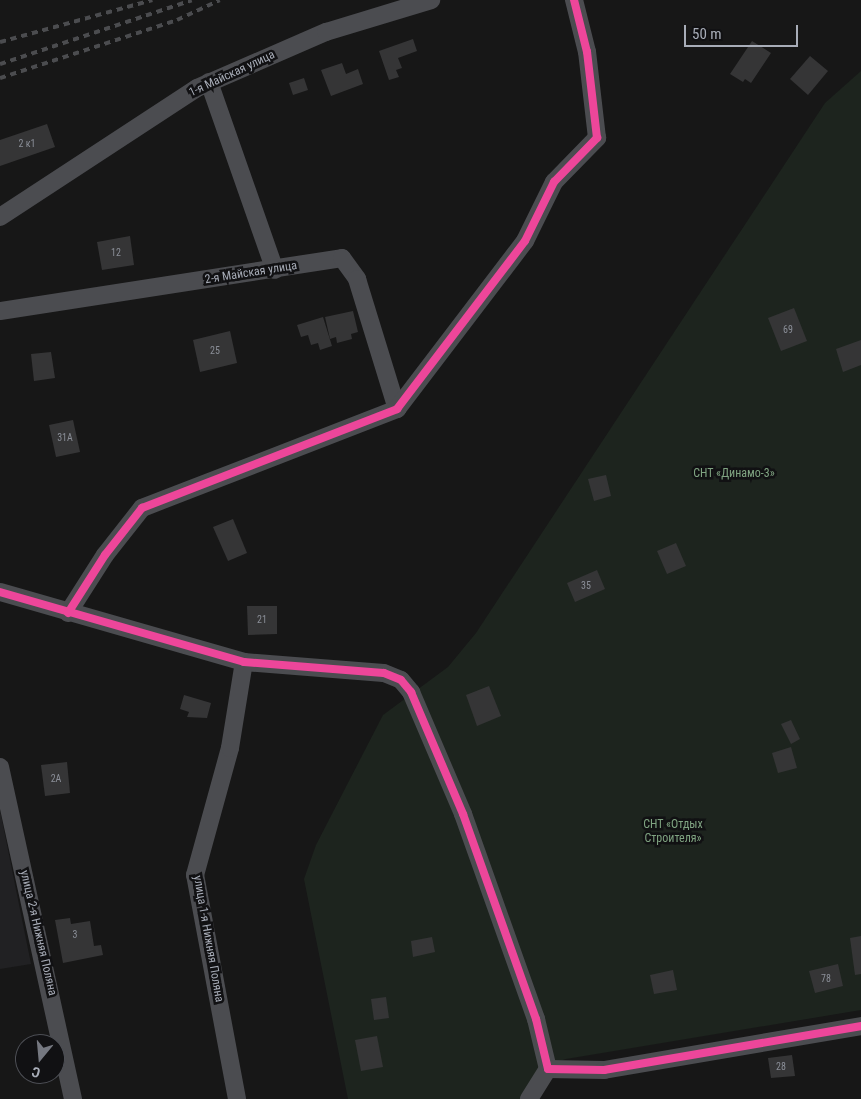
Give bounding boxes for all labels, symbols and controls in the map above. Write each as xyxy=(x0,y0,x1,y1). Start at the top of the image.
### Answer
scale bar xyxy=(686,15,800,47)
text: 50 m xyxy=(692,25,722,43)
street label: 1-я Майская улица xyxy=(187,48,277,100)
house number: 2 к1 xyxy=(19,138,35,150)
house number: 12 xyxy=(111,247,121,259)
street label: 2-я Майская улица xyxy=(204,259,298,287)
house number: 69 xyxy=(783,324,793,336)
house number: 25 xyxy=(210,345,220,357)
house number: 31А xyxy=(57,432,73,444)
park label: СНТ «Динамо-3» xyxy=(693,467,775,481)
house number: 35 xyxy=(581,580,591,592)
house number: 21 xyxy=(257,614,267,626)
house number: 2А xyxy=(51,773,61,785)
park label: СНТ «Отдых Строителя» xyxy=(643,818,703,846)
street label: улица 2-я Нижняя Поляна xyxy=(17,869,59,997)
street label: улица 1-я Нижняя Поляна xyxy=(190,875,226,1003)
house number: 3 xyxy=(73,929,77,941)
house number: 78 xyxy=(821,973,831,985)
north arrow xyxy=(15,1034,65,1084)
house number: 28 xyxy=(776,1061,786,1073)
text: С xyxy=(30,1064,42,1081)

